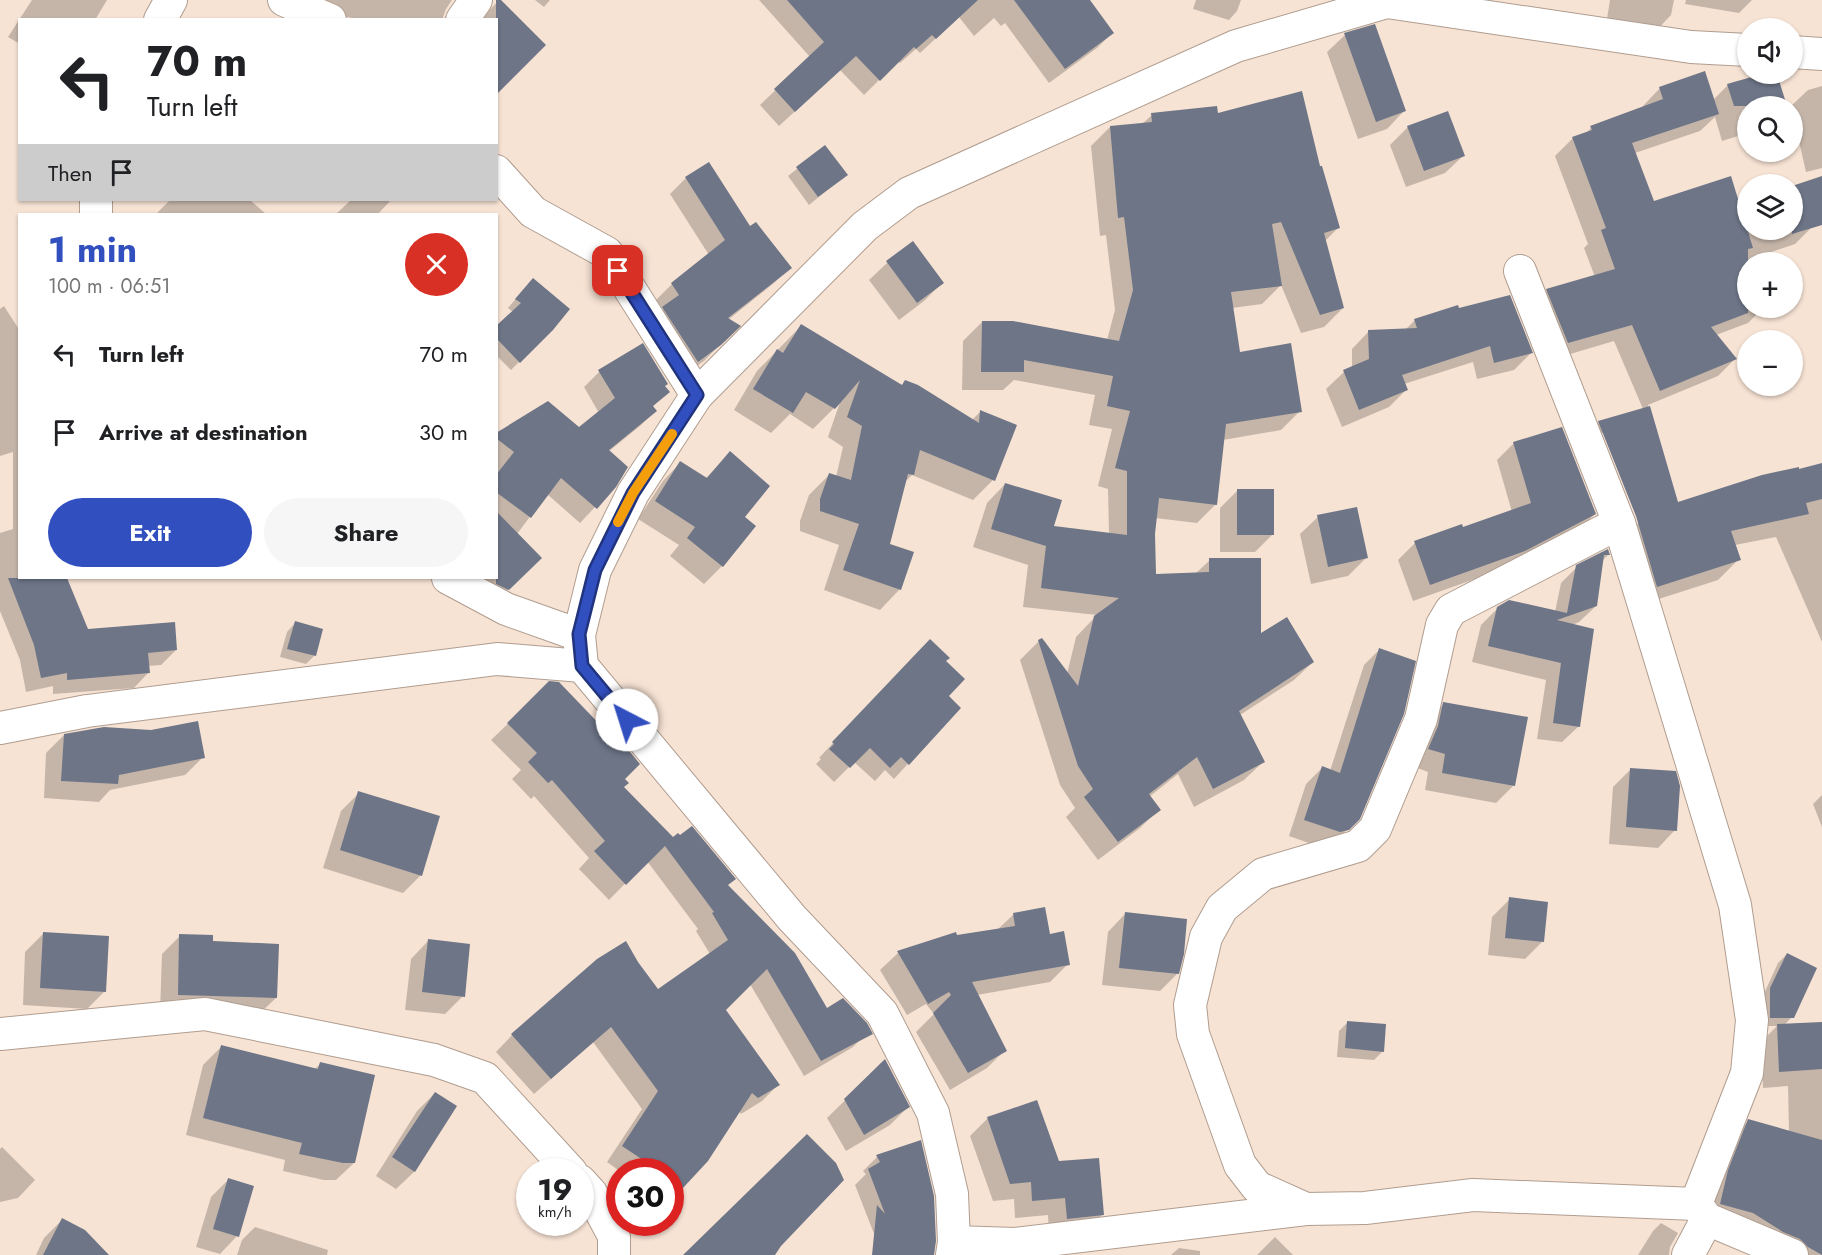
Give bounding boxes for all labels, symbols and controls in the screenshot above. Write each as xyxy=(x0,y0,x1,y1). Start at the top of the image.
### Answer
map controls xyxy=(1737,18,1803,396)
button: sound xyxy=(1737,18,1803,84)
text: 70 m xyxy=(147,31,247,92)
icon: left xyxy=(48,42,126,120)
text: Turn left xyxy=(147,87,237,126)
button: search xyxy=(1737,96,1803,162)
icon: arrive xyxy=(105,156,138,189)
text: Then xyxy=(48,157,93,189)
button: layers xyxy=(1737,174,1803,240)
text: 1 min xyxy=(48,223,137,275)
button: close xyxy=(405,233,468,296)
pin xyxy=(592,245,643,296)
button: + xyxy=(1737,252,1803,318)
icon: arrive xyxy=(601,254,634,287)
text: 100 m · 06:51 xyxy=(48,272,170,301)
button: − xyxy=(1737,330,1803,396)
icon: left xyxy=(48,338,81,371)
text: Turn left xyxy=(99,338,184,370)
text: 70 m xyxy=(419,338,468,370)
icon: arrive xyxy=(48,416,81,449)
text: Arrive at destination xyxy=(99,416,308,448)
text: 30 m xyxy=(419,416,468,448)
button: Exit xyxy=(48,498,252,567)
button: Share xyxy=(264,498,468,567)
position arrow xyxy=(595,688,659,752)
speed limit sign: 30 xyxy=(606,1158,684,1236)
text: 19 xyxy=(537,1168,573,1211)
text: km/h xyxy=(538,1201,572,1223)

